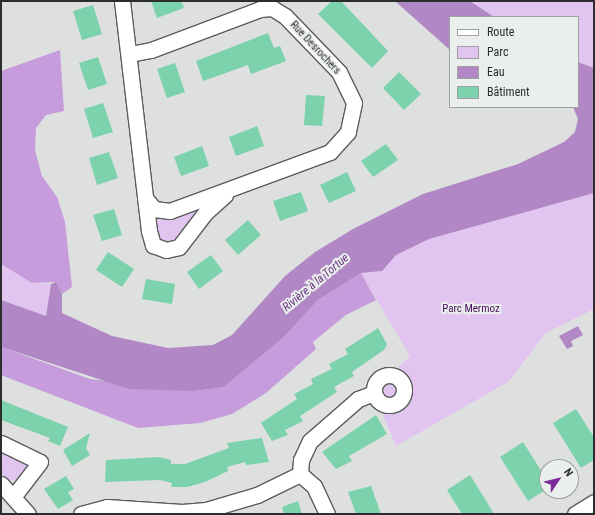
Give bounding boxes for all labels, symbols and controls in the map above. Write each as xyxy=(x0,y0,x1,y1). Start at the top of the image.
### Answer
legend xyxy=(449,16,579,108)
street label: Rue Desrochers xyxy=(287,19,343,77)
text: Route xyxy=(487,25,514,39)
text: Parc xyxy=(487,45,508,59)
text: Eau xyxy=(487,65,505,79)
text: Bâtiment xyxy=(487,85,530,99)
water label: Rivière à la Tortue xyxy=(280,251,352,315)
park label: Parc Mermoz xyxy=(442,302,500,316)
north arrow xyxy=(539,459,579,499)
text: N xyxy=(561,466,576,479)

